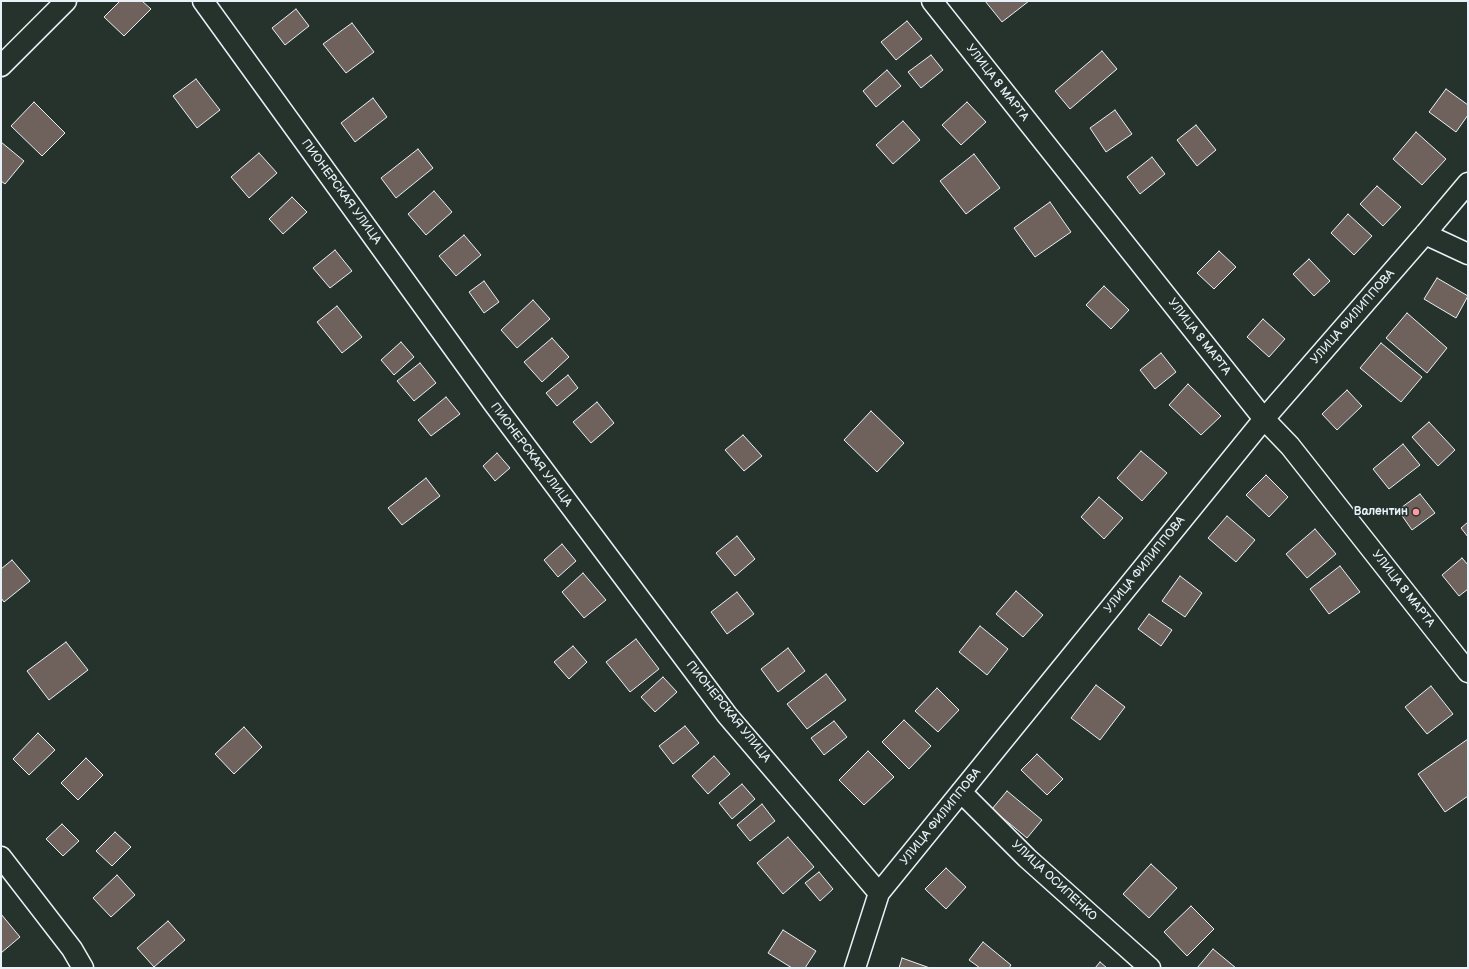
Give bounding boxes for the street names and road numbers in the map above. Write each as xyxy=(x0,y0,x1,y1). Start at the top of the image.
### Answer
street label: УЛИЦА 8 МАРТА xyxy=(963,42,1031,124)
street label: ПИОНЕРСКАЯ УЛИЦА xyxy=(298,137,384,247)
street label: УЛИЦА ФИЛИППОВА xyxy=(1308,267,1398,367)
street label: УЛИЦА 8 МАРТА xyxy=(1165,296,1233,378)
street label: ПИОНЕРСКАЯ УЛИЦА xyxy=(487,400,575,510)
street label: УЛИЦА ФИЛИППОВА xyxy=(1102,514,1188,616)
street label: УЛИЦА 8 МАРТА xyxy=(1369,548,1437,630)
street label: ПИОНЕРСКАЯ УЛИЦА xyxy=(683,658,773,766)
street label: УЛИЦА ФИЛИППОВА xyxy=(898,766,984,868)
street label: УЛИЦА ОСИПЕНКО xyxy=(1008,838,1100,924)

